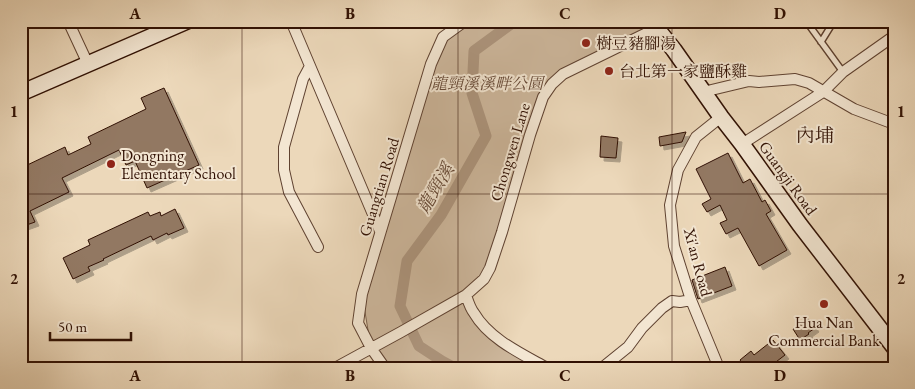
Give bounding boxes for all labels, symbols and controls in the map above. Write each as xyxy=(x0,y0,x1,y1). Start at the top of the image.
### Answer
text: A xyxy=(128,3,141,24)
text: B xyxy=(345,3,355,24)
text: C xyxy=(559,3,571,24)
text: D xyxy=(774,3,786,24)
place label: 樹豆豬腳湯 xyxy=(596,33,676,54)
marker: 樹豆豬腳湯 xyxy=(580,37,592,49)
place label: 台北第一家鹽酥雞 xyxy=(619,61,747,82)
marker: 台北第一家鹽酥雞 xyxy=(603,65,615,77)
park label: 龍頸溪溪畔公園 xyxy=(431,73,546,94)
street label: Chongwen Lane xyxy=(485,100,535,204)
text: 1 xyxy=(10,101,18,122)
text: 1 xyxy=(897,101,905,122)
district label: 內埔 xyxy=(796,123,834,148)
street label: Guangtian Road xyxy=(354,134,404,239)
street label: Guangji Road xyxy=(754,137,822,220)
place label: Dongning Elementary School xyxy=(121,145,236,184)
water label: 龍頸溪 xyxy=(411,157,460,217)
marker: Dongning Elementary School xyxy=(105,158,117,170)
street label: Xi'an Road xyxy=(679,225,717,299)
text: 2 xyxy=(10,268,19,289)
text: 2 xyxy=(897,268,906,289)
marker: Hua Nan Commercial Bank xyxy=(818,298,830,310)
scale bar xyxy=(50,309,131,341)
place label: Hua Nan Commercial Bank xyxy=(768,312,880,351)
text: 50 m xyxy=(58,317,87,336)
text: A xyxy=(128,365,141,386)
text: B xyxy=(345,365,355,386)
text: C xyxy=(559,365,571,386)
text: D xyxy=(774,365,786,386)

